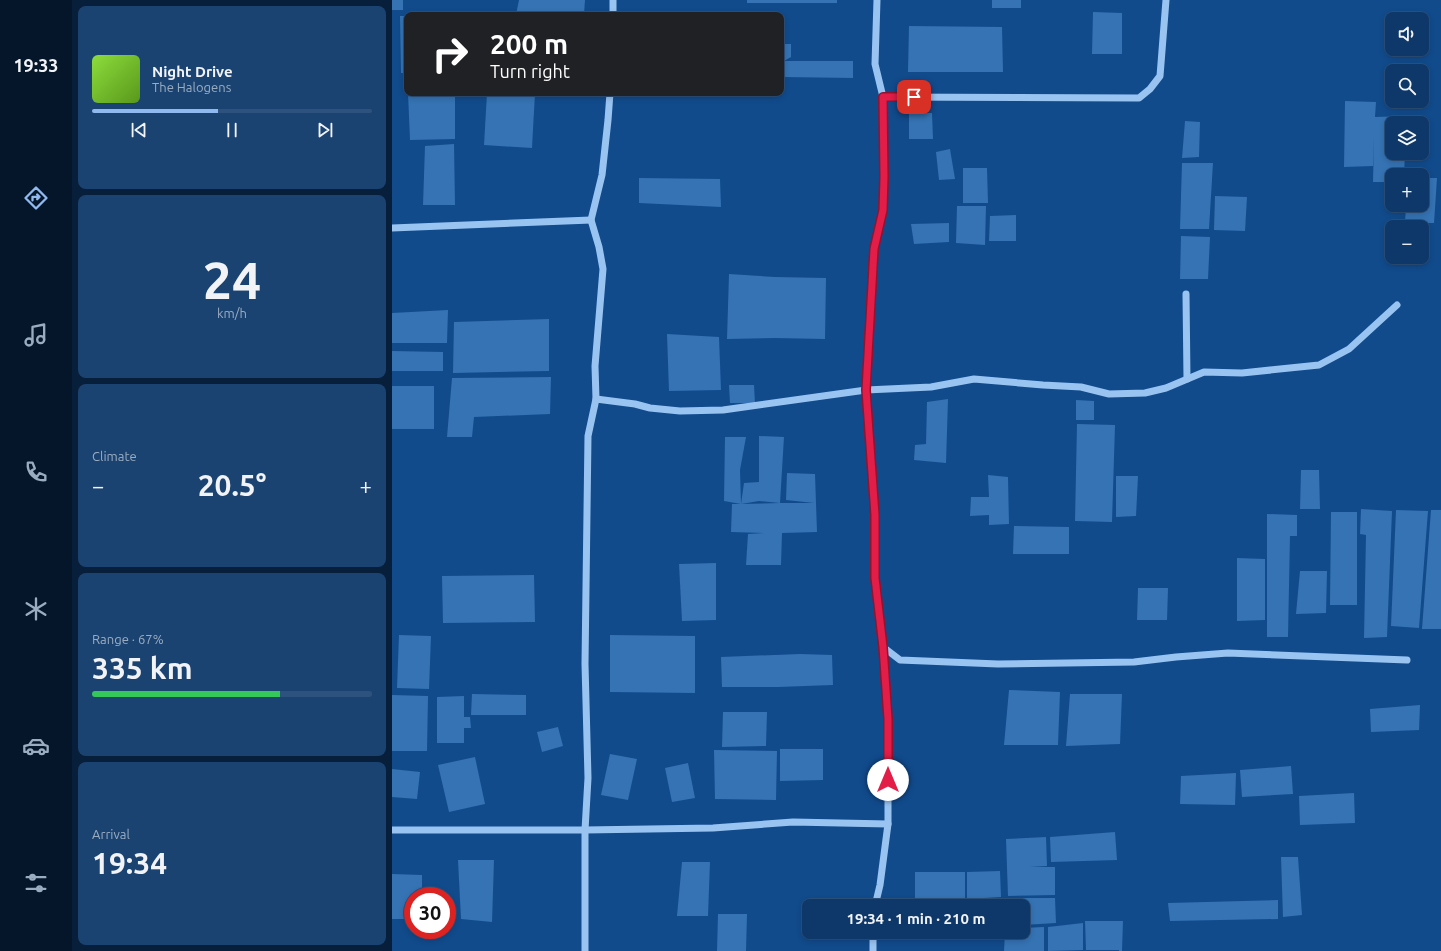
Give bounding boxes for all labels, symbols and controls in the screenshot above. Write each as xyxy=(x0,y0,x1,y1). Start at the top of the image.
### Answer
map controls xyxy=(1385,12,1429,264)
button: sound xyxy=(1385,12,1429,56)
icon: right xyxy=(424,28,476,80)
text: 200 m xyxy=(490,28,568,59)
text: 19:33 xyxy=(13,55,59,75)
text: Turn right xyxy=(490,61,570,81)
text: Night Drive xyxy=(152,63,233,80)
button: search xyxy=(1385,64,1429,108)
text: The Halogens xyxy=(152,80,231,94)
pin xyxy=(897,80,931,114)
icon: arrive xyxy=(903,86,925,108)
button: layers xyxy=(1385,116,1429,160)
icon: previous xyxy=(128,119,150,141)
icon: pause xyxy=(221,119,243,141)
icon: next xyxy=(314,119,336,141)
button: + xyxy=(1385,168,1429,212)
icon: directions xyxy=(22,184,50,212)
button: − xyxy=(1385,220,1429,264)
text: 24 xyxy=(203,251,261,309)
text: km/h xyxy=(217,306,247,320)
icon: music xyxy=(22,321,50,349)
text: Climate xyxy=(92,449,137,463)
icon: phone xyxy=(22,458,50,486)
text: 20.5° xyxy=(198,468,266,502)
text: − xyxy=(92,473,104,498)
text: + xyxy=(360,473,372,498)
icon: climate xyxy=(22,595,50,623)
text: Range · 67% xyxy=(92,632,164,646)
text: 335 km xyxy=(92,651,193,685)
icon: car xyxy=(22,732,50,760)
position arrow xyxy=(867,759,909,801)
text: Arrival xyxy=(92,827,130,841)
text: 19:34 xyxy=(92,846,167,880)
icon: filters xyxy=(22,869,50,897)
speed limit sign: 30 xyxy=(404,887,456,939)
text: 19:34 · 1 min · 210 m xyxy=(847,910,985,927)

